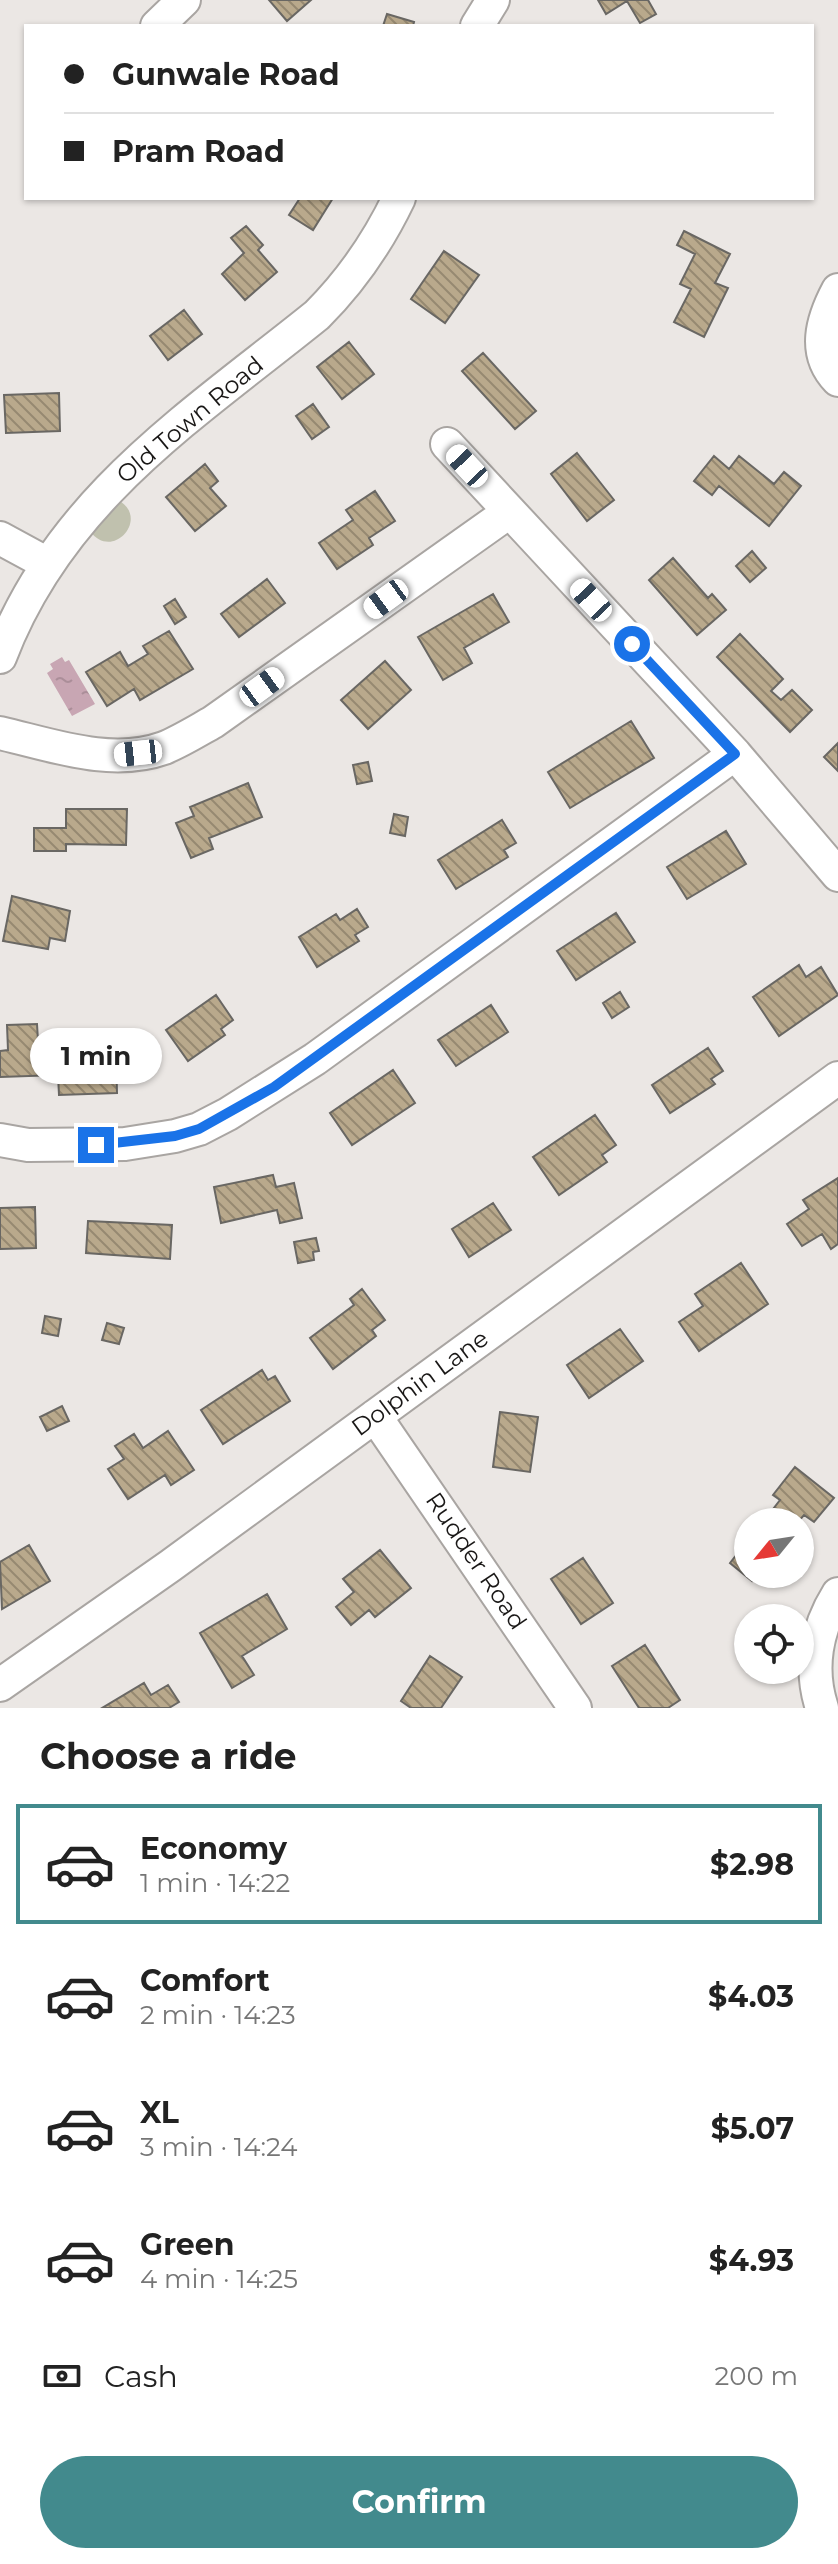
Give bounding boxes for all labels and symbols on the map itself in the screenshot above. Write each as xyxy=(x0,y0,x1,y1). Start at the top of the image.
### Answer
street label: Old Town Road xyxy=(110,350,269,489)
car xyxy=(442,440,492,492)
car xyxy=(566,574,616,626)
car xyxy=(360,575,412,623)
route start xyxy=(614,626,650,662)
car xyxy=(236,663,288,711)
car xyxy=(113,739,163,767)
callout: 1 min xyxy=(30,1029,162,1085)
route end xyxy=(78,1127,114,1163)
street label: Dolphin Lane xyxy=(346,1323,494,1442)
street label: Rudder Road xyxy=(420,1487,533,1635)
north arrow xyxy=(734,1508,814,1588)

